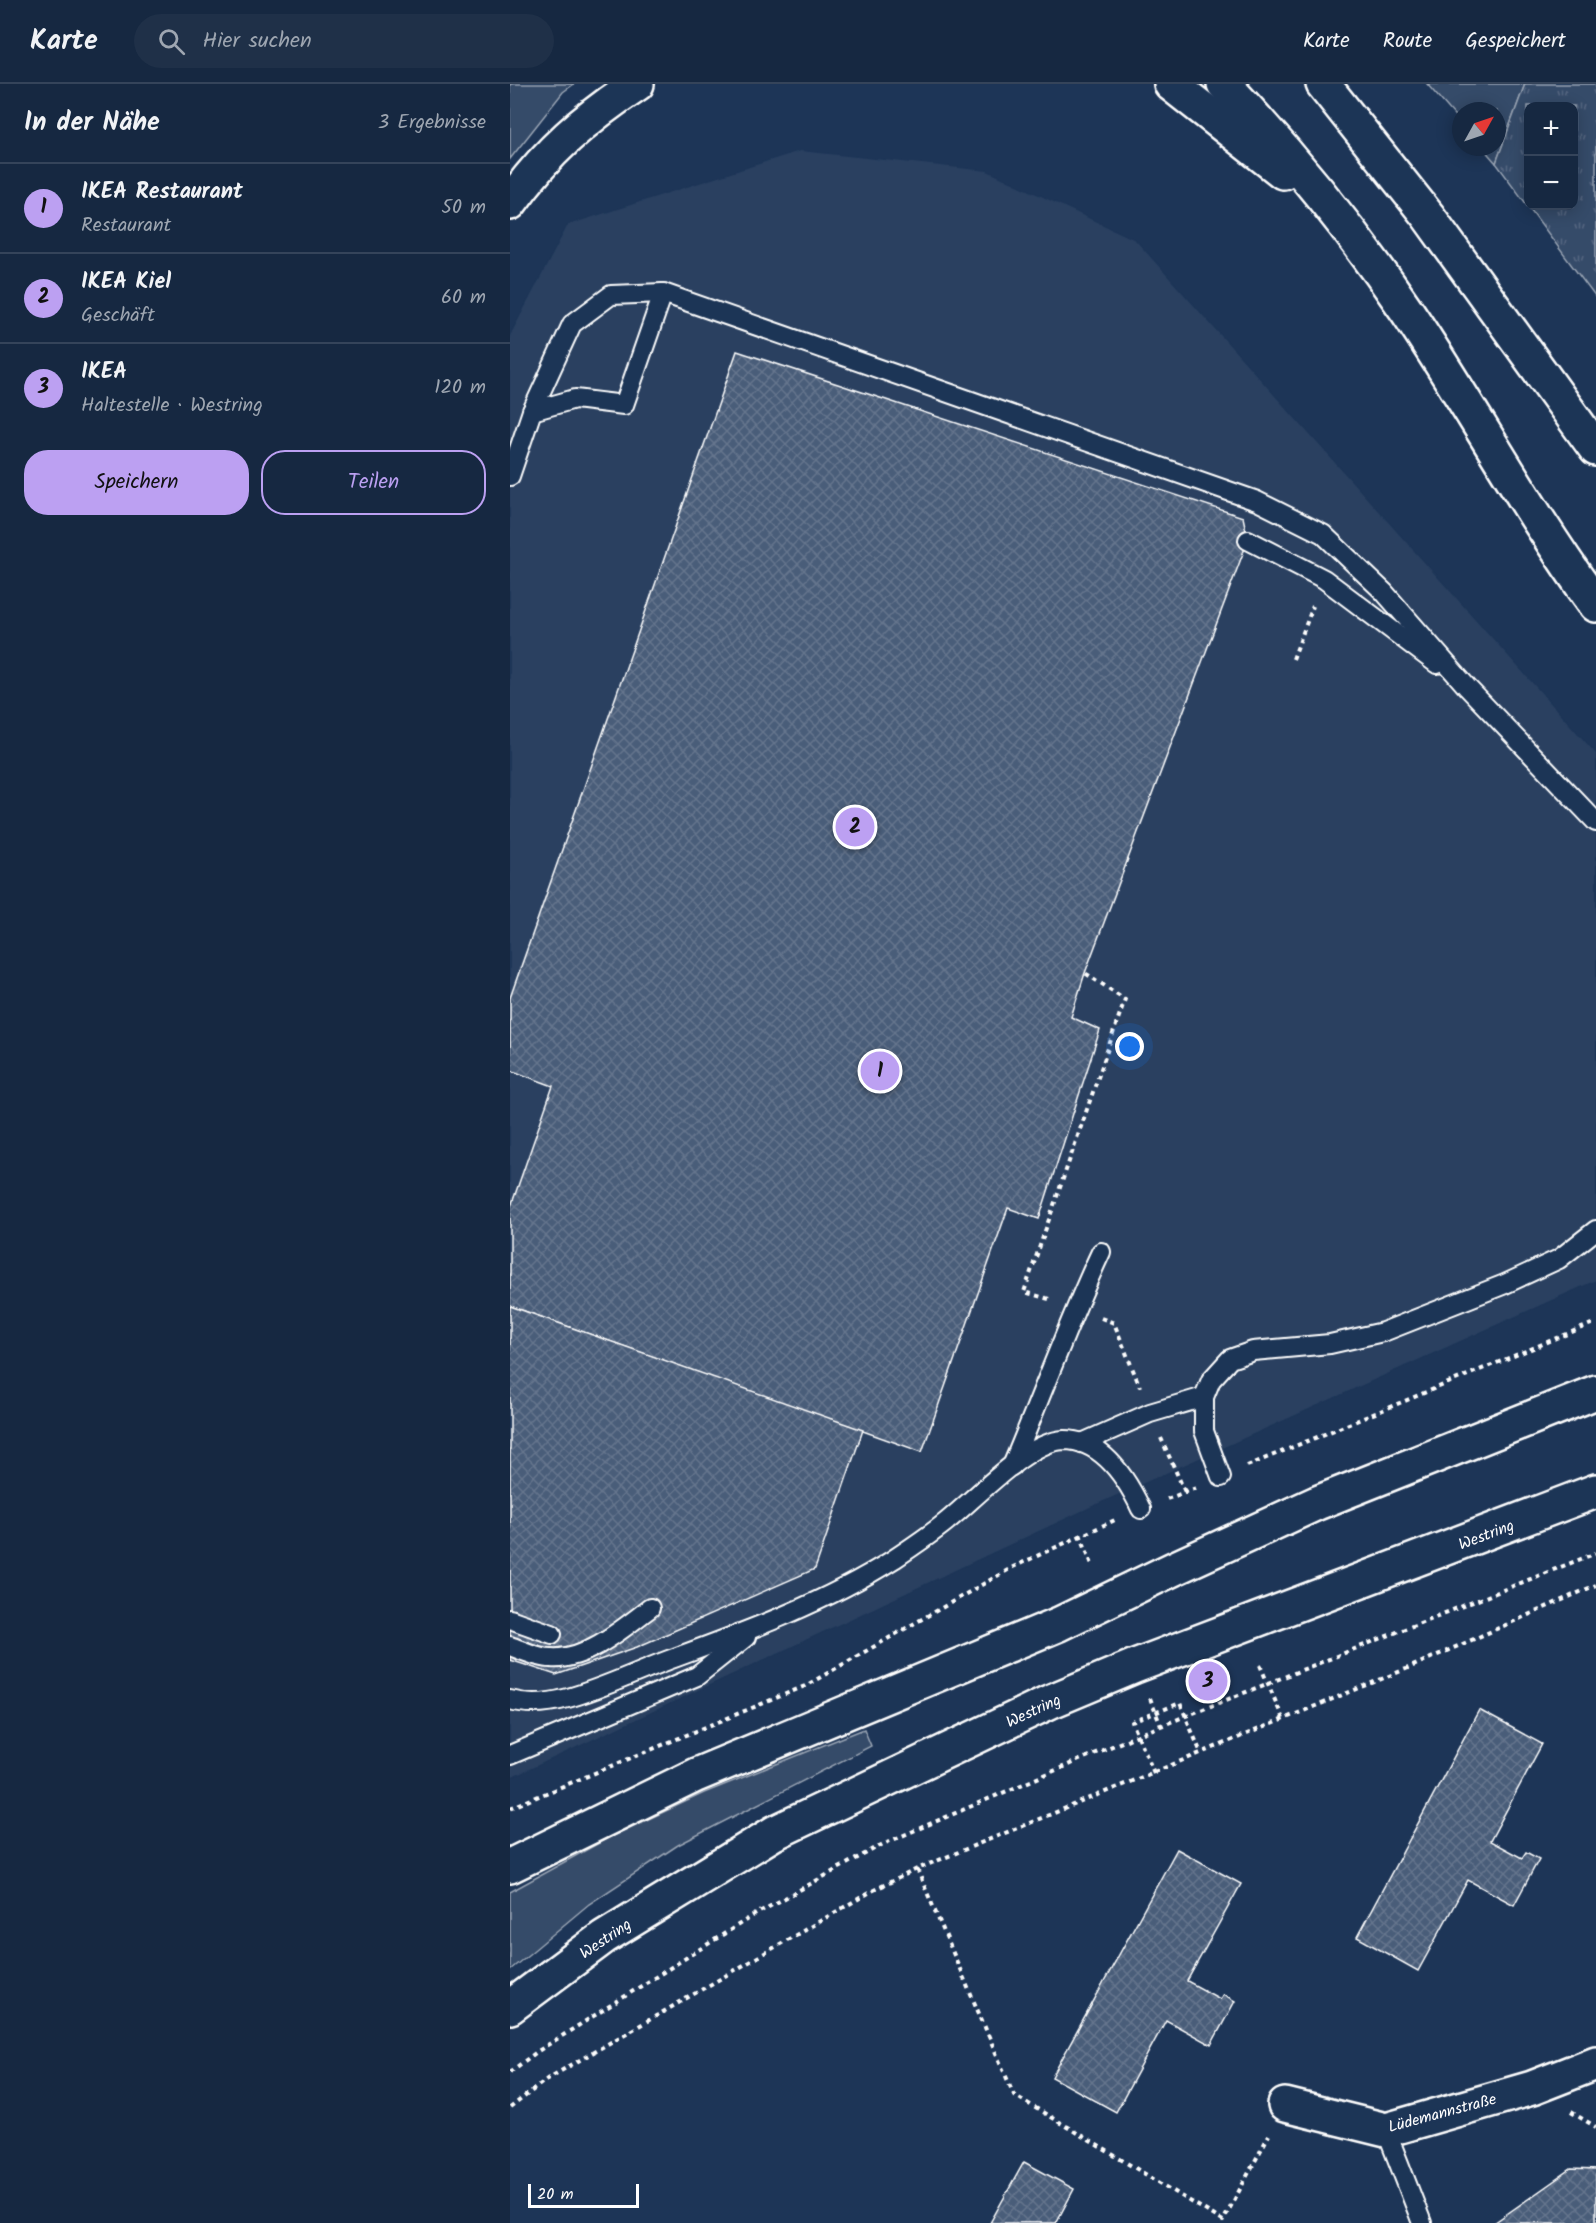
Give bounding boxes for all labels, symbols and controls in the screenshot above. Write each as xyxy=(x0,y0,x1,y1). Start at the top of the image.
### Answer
search box xyxy=(134,14,554,68)
text: Karte xyxy=(30,19,98,64)
text: Hier suchen xyxy=(203,24,312,59)
icon: search xyxy=(155,25,188,58)
text: Karte xyxy=(1303,25,1350,58)
text: Route xyxy=(1383,25,1432,58)
text: Gespeichert xyxy=(1465,25,1566,58)
text: In der Nähe xyxy=(24,102,160,144)
north arrow xyxy=(1452,102,1506,156)
map controls xyxy=(1524,102,1578,210)
button: + xyxy=(1524,102,1578,156)
text: 3 Ergebnisse xyxy=(378,107,486,139)
button: − xyxy=(1524,156,1578,210)
text: IKEA Restaurant xyxy=(81,175,243,210)
text: 1 xyxy=(40,192,47,224)
text: 50 m xyxy=(441,192,486,224)
text: Restaurant xyxy=(81,210,171,242)
text: IKEA Kiel xyxy=(81,265,171,300)
text: 2 xyxy=(38,282,49,314)
text: 60 m xyxy=(441,282,486,314)
text: Geschäft xyxy=(81,300,155,332)
text: IKEA xyxy=(81,355,127,390)
text: 3 xyxy=(38,372,49,404)
text: 120 m xyxy=(434,372,486,404)
text: Haltestelle · Westring xyxy=(81,390,263,422)
button: Speichern xyxy=(24,450,249,515)
button: Teilen xyxy=(261,450,486,515)
pin: 2 xyxy=(836,804,874,850)
your location xyxy=(1115,1032,1144,1061)
pin: 1 xyxy=(860,1048,899,1094)
street label: Westring xyxy=(1455,1513,1518,1557)
pin: 3 xyxy=(1188,1658,1228,1704)
street label: Westring xyxy=(1002,1688,1065,1735)
street label: Westring xyxy=(575,1913,637,1966)
street label: Lüdemannstraße xyxy=(1385,2087,1499,2140)
scale bar xyxy=(528,2181,639,2208)
text: 20 m xyxy=(537,2182,573,2207)

